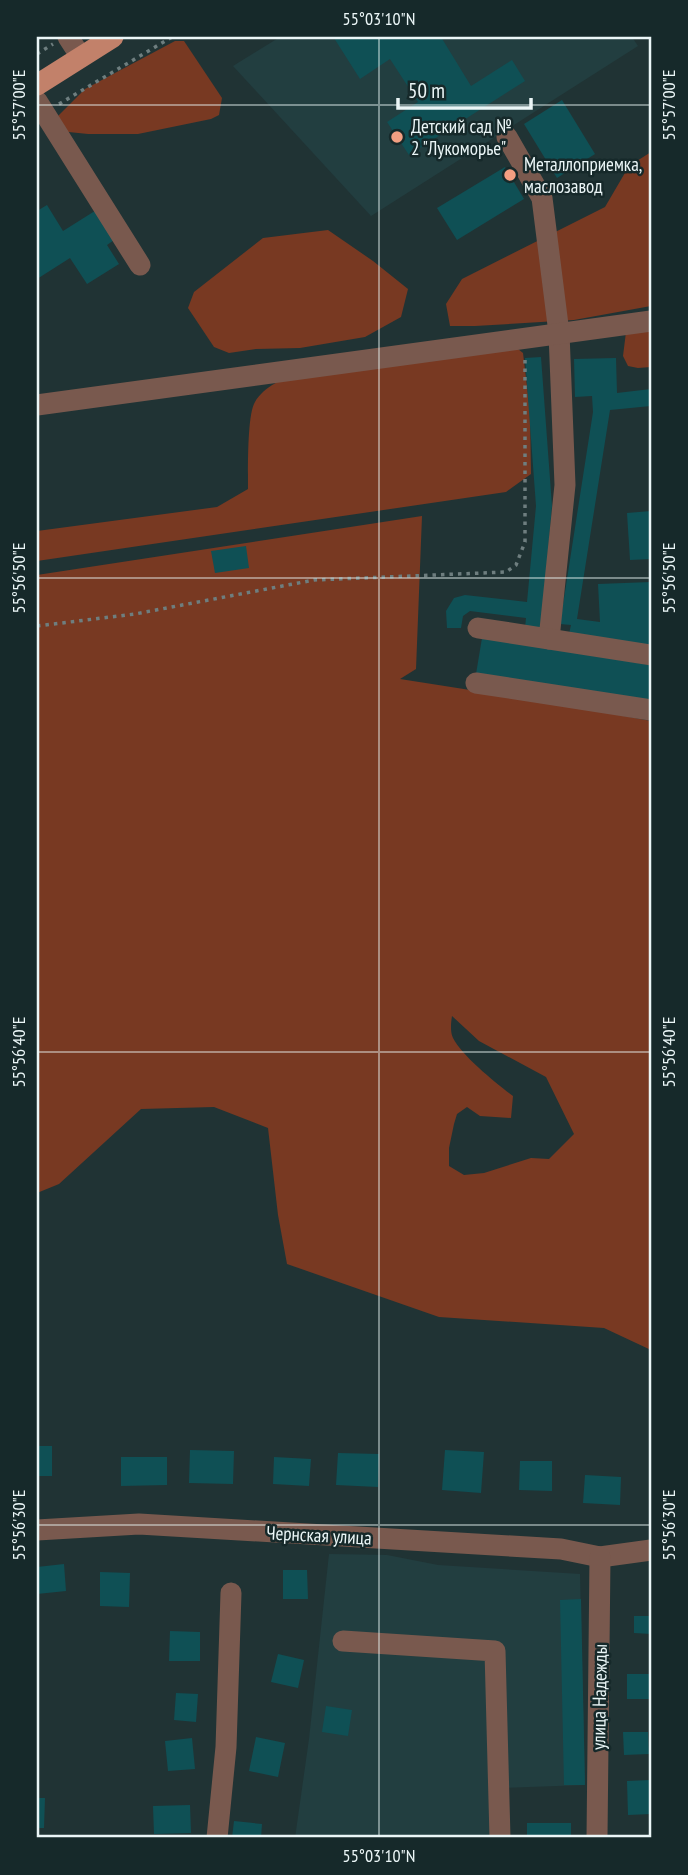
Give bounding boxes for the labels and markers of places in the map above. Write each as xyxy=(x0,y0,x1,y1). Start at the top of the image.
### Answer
place label: Детский сад № 2 "Лукоморье" xyxy=(411,114,512,160)
marker: Детский сад № 2 "Лукоморье" xyxy=(389,129,405,145)
place label: Металлоприемка, маслозавод xyxy=(524,152,642,198)
marker: Металлоприемка, маслозавод xyxy=(502,167,518,183)

